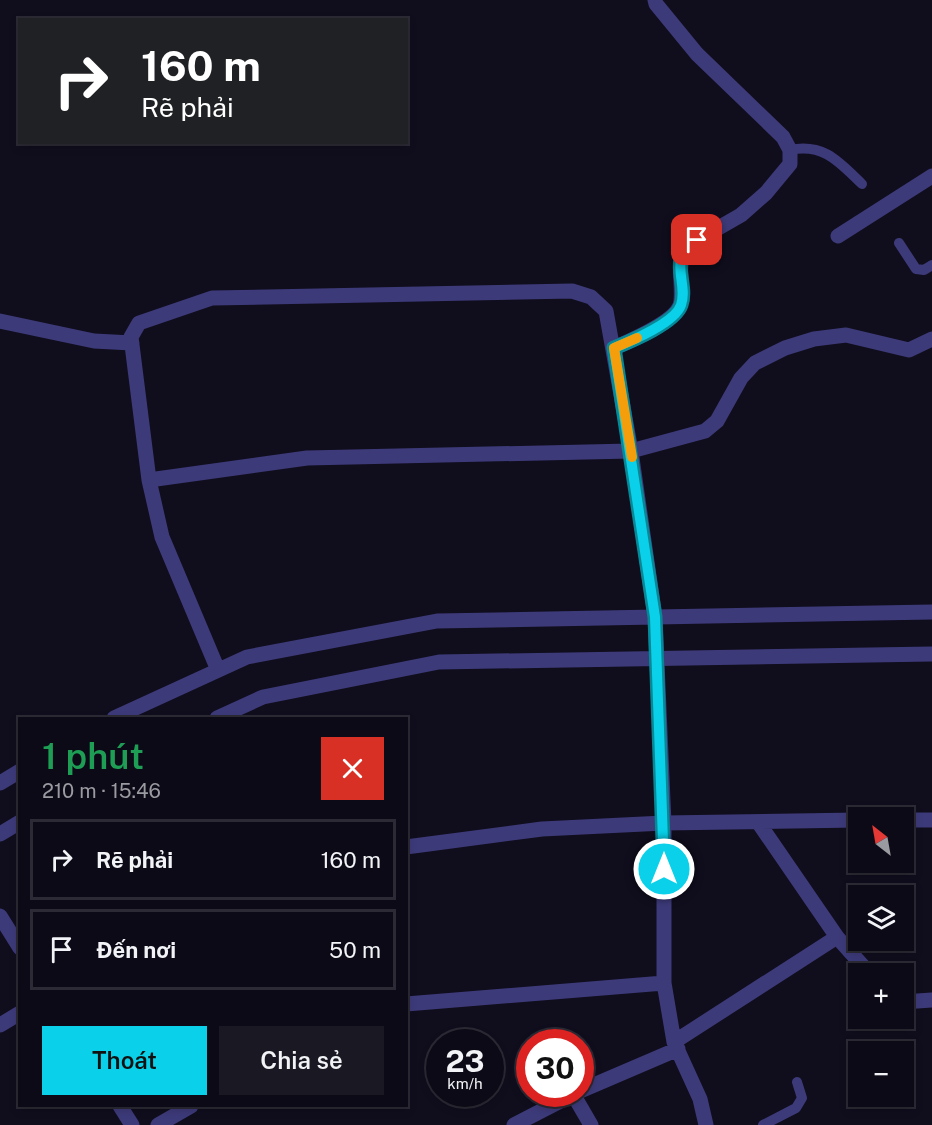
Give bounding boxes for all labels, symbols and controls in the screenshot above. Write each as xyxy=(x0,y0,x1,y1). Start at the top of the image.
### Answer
text: 160 m xyxy=(141,41,261,90)
icon: right xyxy=(42,42,120,120)
text: Rẽ phải xyxy=(141,91,234,123)
pin xyxy=(671,214,722,265)
icon: arrive xyxy=(680,223,713,256)
text: 1 phút xyxy=(42,735,144,777)
button: close xyxy=(321,737,384,800)
text: 210 m · 15:46 xyxy=(42,779,161,803)
north arrow xyxy=(848,807,914,873)
map controls xyxy=(848,807,914,1107)
position arrow xyxy=(632,837,696,901)
icon: right xyxy=(45,843,78,876)
text: Rẽ phải xyxy=(96,847,173,873)
text: 160 m xyxy=(321,847,381,873)
button: layers xyxy=(848,885,914,951)
icon: arrive xyxy=(45,933,78,966)
text: Đến nơi xyxy=(96,937,176,963)
text: 50 m xyxy=(329,937,381,963)
button: + xyxy=(848,963,914,1029)
button: Thoát xyxy=(42,1026,207,1095)
button: Chia sẻ xyxy=(219,1026,384,1095)
speed limit sign: 30 xyxy=(516,1029,594,1107)
button: − xyxy=(848,1041,914,1107)
text: 23 xyxy=(445,1043,485,1079)
text: km/h xyxy=(447,1075,483,1092)

